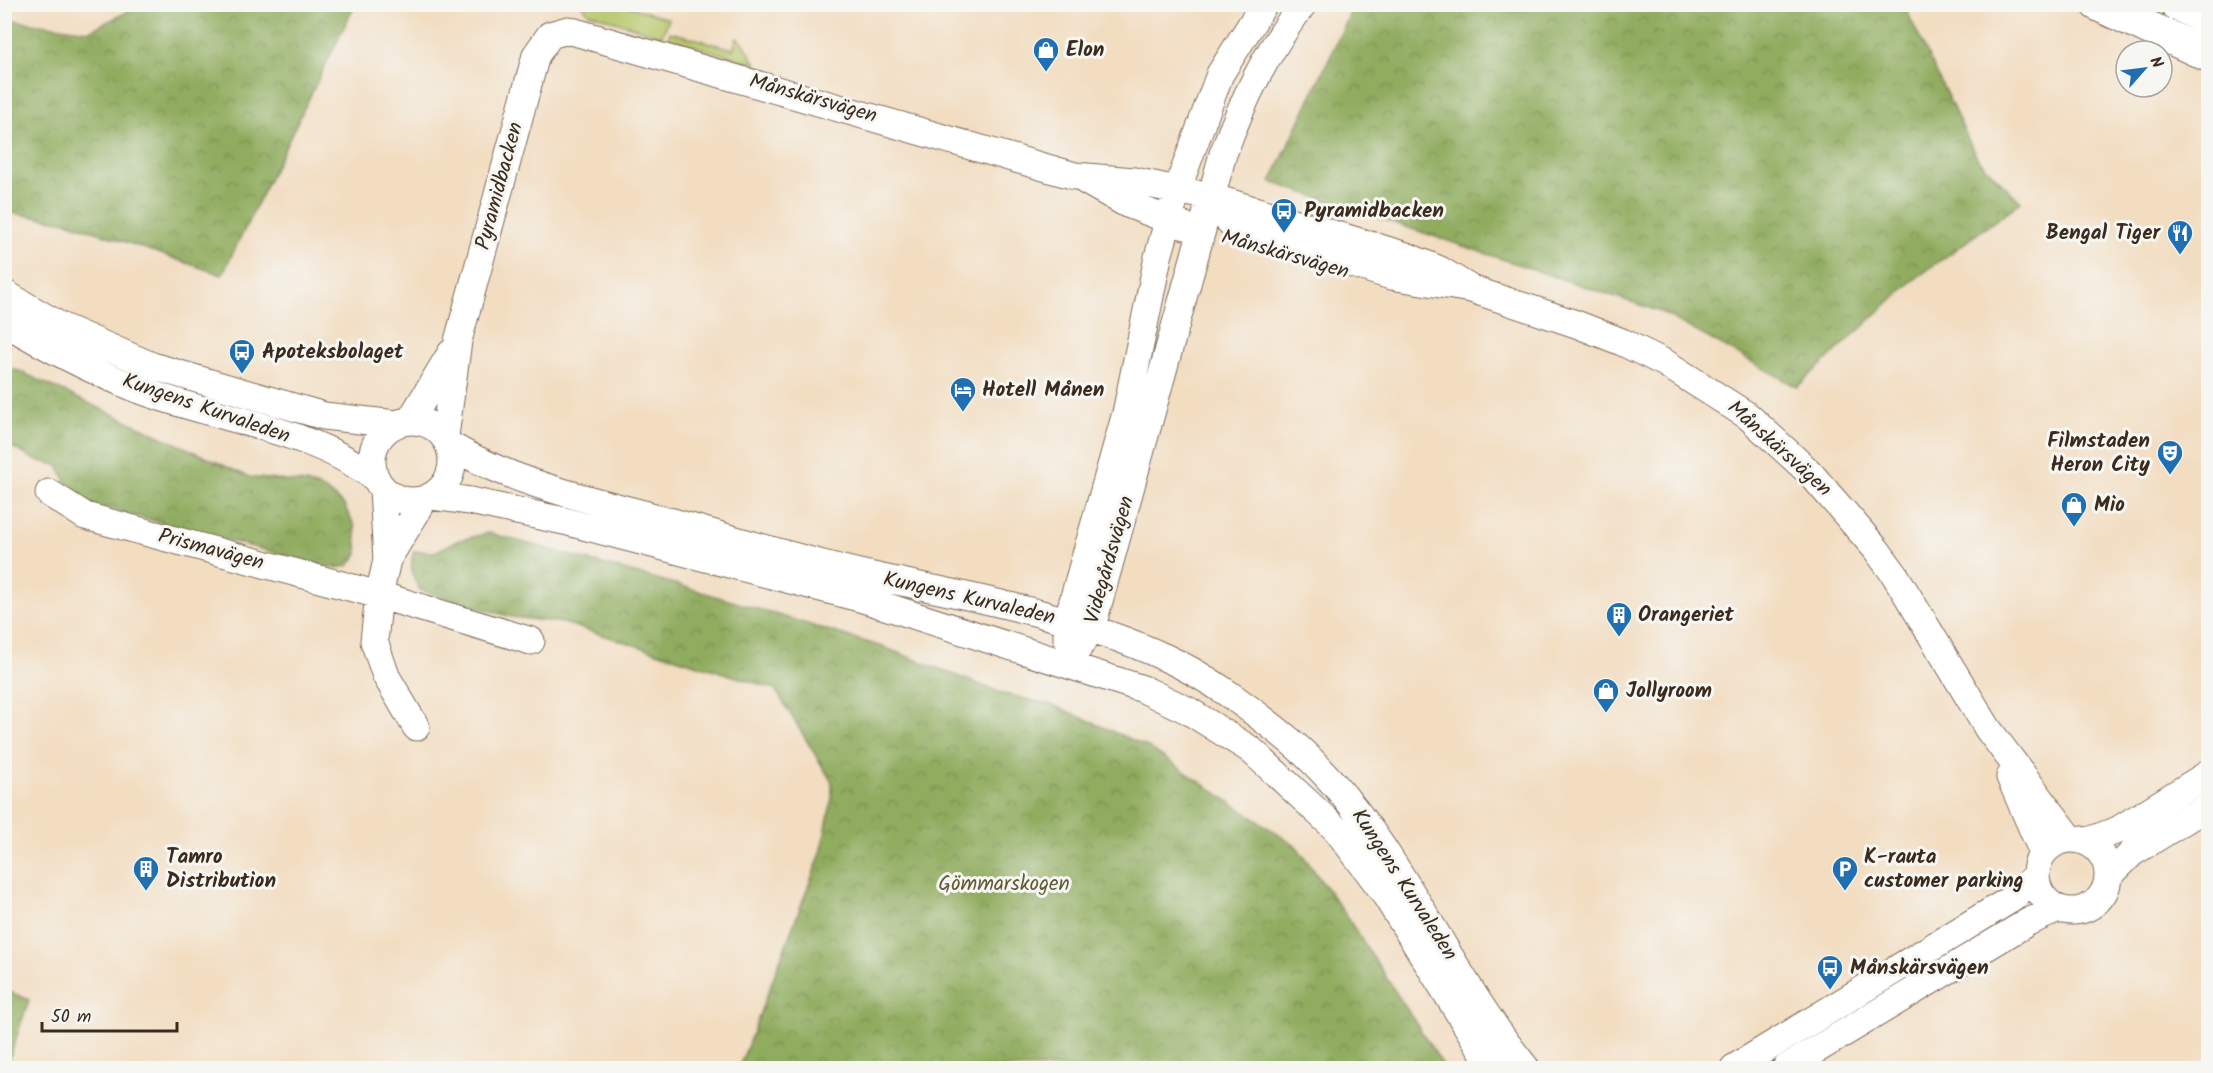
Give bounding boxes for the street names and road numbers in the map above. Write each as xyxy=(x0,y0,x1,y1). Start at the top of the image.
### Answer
street label: Månskärsvägen xyxy=(745,65,881,133)
street label: Pyramidbacken xyxy=(467,118,533,254)
street label: Månskärsvägen xyxy=(1217,221,1353,289)
street label: Kungens Kurvaleden xyxy=(118,365,294,453)
street label: Månskärsvägen xyxy=(1719,393,1839,505)
street label: Videgårdsvägen xyxy=(1076,492,1144,628)
street label: Prismavägen xyxy=(154,520,268,580)
street label: Kungens Kurvaleden xyxy=(880,563,1058,635)
street label: Kungens Kurvaleden xyxy=(1342,802,1466,968)

